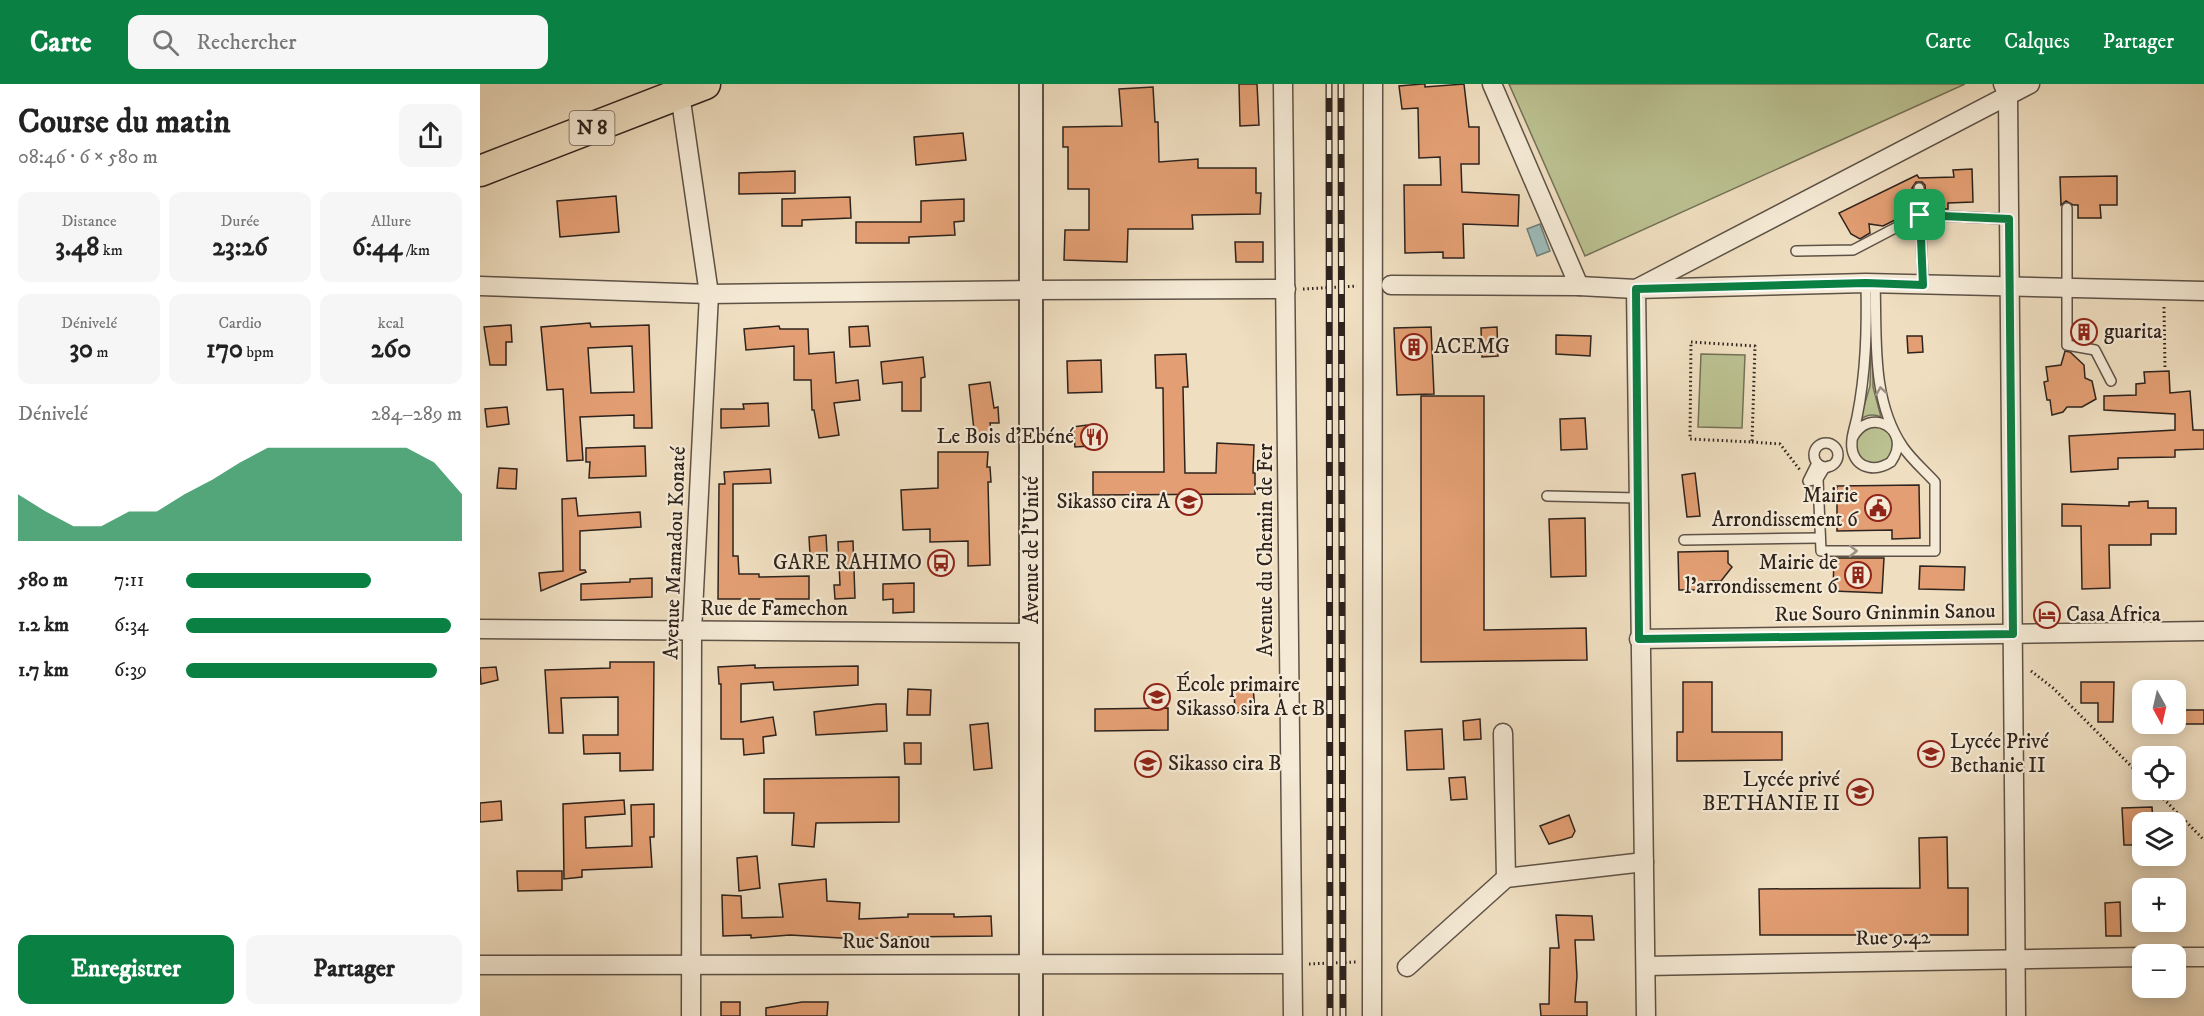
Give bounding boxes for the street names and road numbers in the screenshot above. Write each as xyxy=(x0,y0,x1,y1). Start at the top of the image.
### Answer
road number: N 8 xyxy=(570,111,614,145)
street label: Avenue du Chemin de Fer xyxy=(1253,443,1279,656)
street label: Avenue Mamadou Konaté xyxy=(658,446,692,660)
street label: Avenue de l'Unité xyxy=(1019,476,1045,624)
street label: Rue de Famechon xyxy=(700,596,848,622)
street label: Rue Souro Gninmin Sanou xyxy=(1774,598,1996,628)
street label: Rue 9.42 xyxy=(1855,924,1932,952)
street label: Rue Sanou xyxy=(842,929,930,955)

